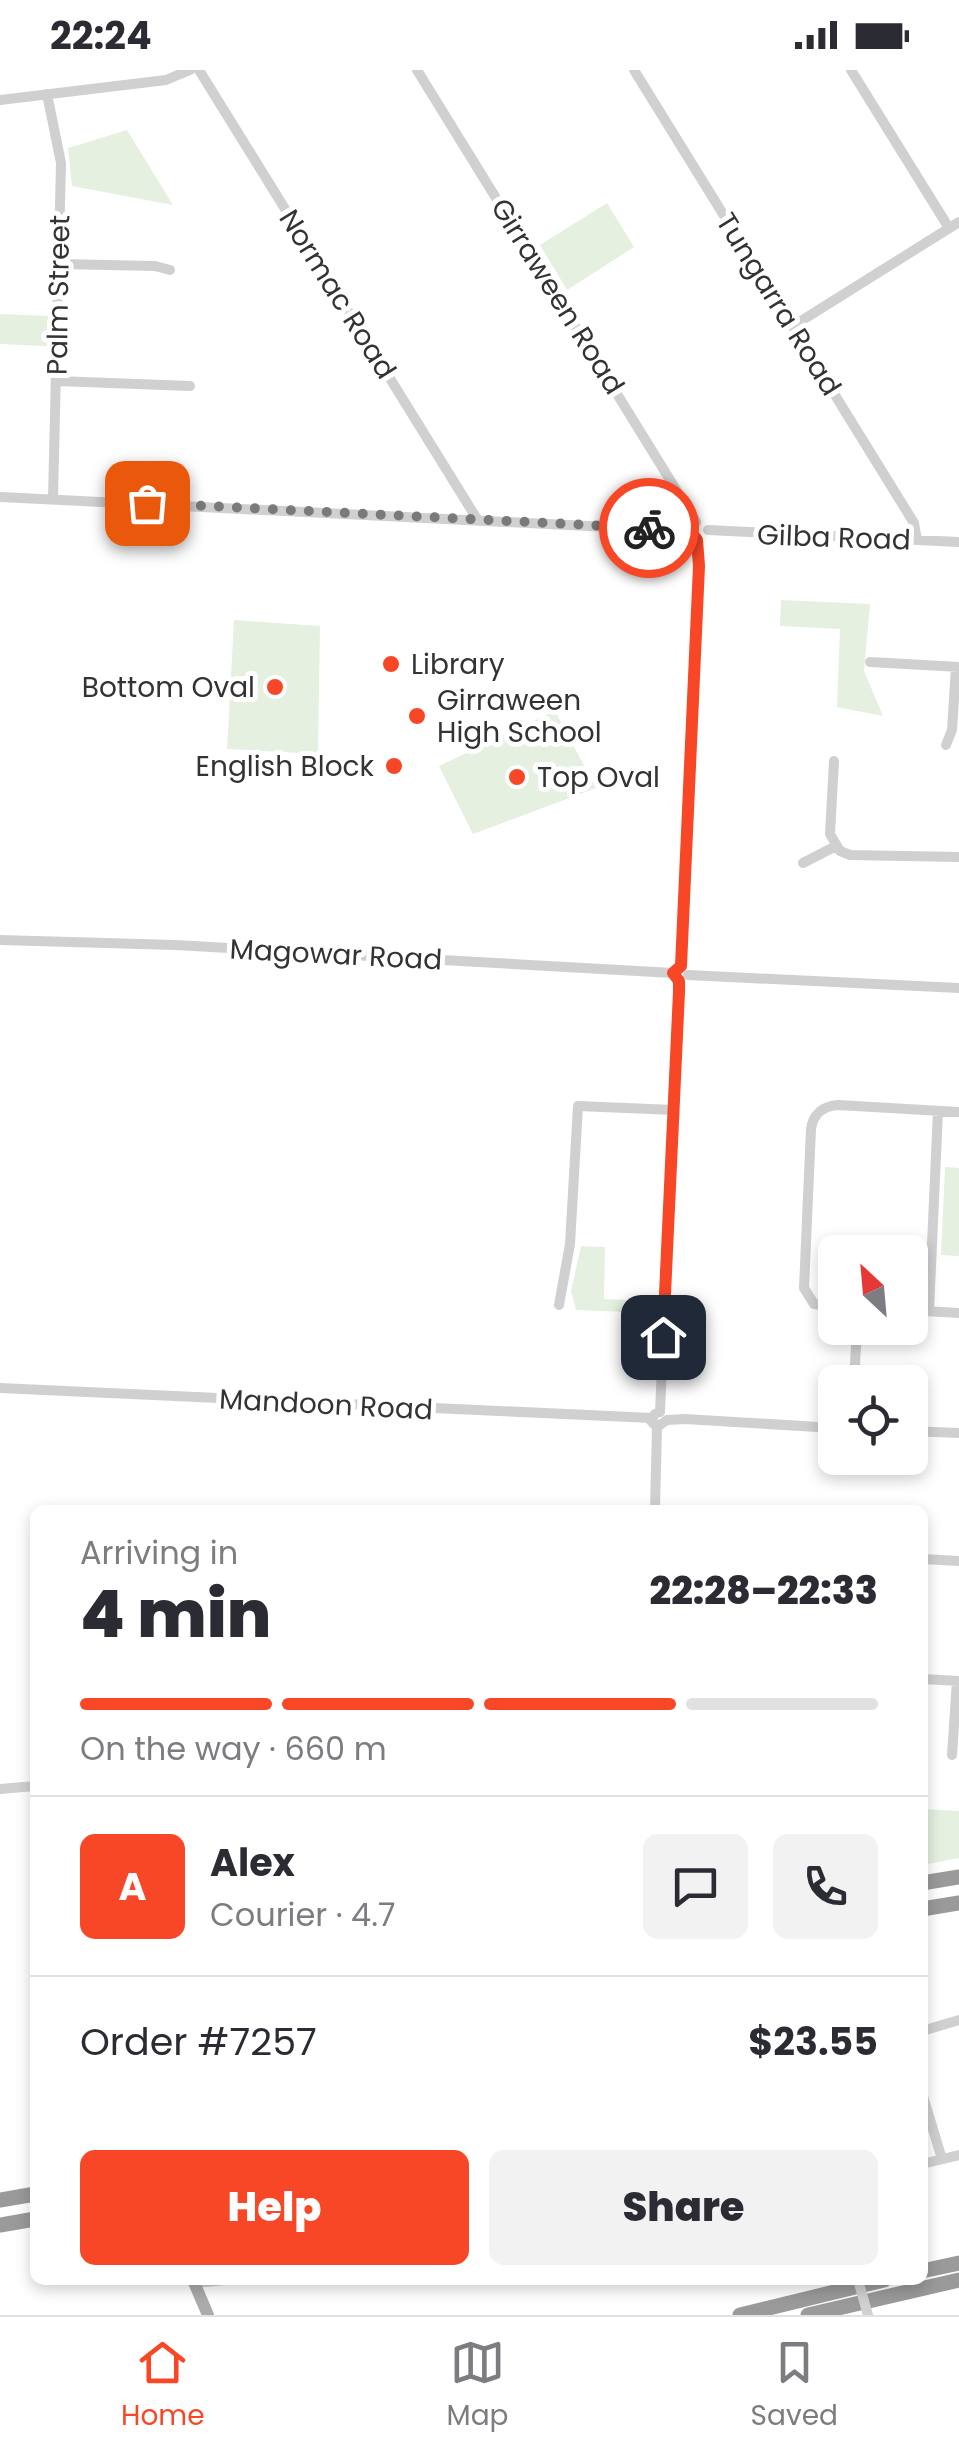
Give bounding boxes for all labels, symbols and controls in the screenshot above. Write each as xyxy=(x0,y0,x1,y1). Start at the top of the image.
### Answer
text: 22:24 xyxy=(50,9,152,62)
street label: Girraween Road xyxy=(482,191,634,402)
street label: Normac Road xyxy=(270,202,405,386)
street label: Tungarra Road xyxy=(707,205,850,403)
street label: Palm Street xyxy=(38,215,79,376)
pin xyxy=(105,461,190,546)
icon: bag xyxy=(120,476,175,531)
courier xyxy=(599,478,699,578)
icon: bike xyxy=(622,501,677,556)
street label: Gilba Road xyxy=(756,515,911,560)
place label: Library xyxy=(411,645,505,684)
marker: Library xyxy=(380,653,402,675)
place label: Bottom Oval xyxy=(82,668,255,707)
marker: Bottom Oval xyxy=(264,676,286,698)
place label: Girraween High School xyxy=(437,681,602,752)
marker: Girraween High School xyxy=(406,705,428,727)
place label: English Block xyxy=(196,747,375,786)
marker: English Block xyxy=(383,755,405,777)
place label: Top Oval xyxy=(537,758,660,797)
marker: Top Oval xyxy=(506,766,528,788)
street label: Magowar Road xyxy=(229,929,443,980)
north arrow xyxy=(818,1235,928,1345)
map controls xyxy=(818,1235,928,1475)
pin xyxy=(621,1295,706,1380)
icon: home xyxy=(636,1310,691,1365)
button: locate xyxy=(818,1365,928,1475)
street label: Mandoon Road xyxy=(218,1379,434,1430)
text: Arriving in xyxy=(80,1530,238,1575)
text: 22:28–22:33 xyxy=(650,1564,878,1617)
text: 4 min xyxy=(80,1569,271,1660)
text: On the way · 660 m xyxy=(80,1726,387,1771)
button: chat xyxy=(643,1834,748,1939)
button: phone xyxy=(773,1834,878,1939)
text: Alex xyxy=(210,1836,295,1889)
text: A xyxy=(118,1860,147,1913)
text: Courier · 4.7 xyxy=(210,1892,395,1937)
text: Order #7257 xyxy=(80,2015,317,2068)
text: $23.55 xyxy=(748,2015,878,2068)
button: Help xyxy=(80,2150,469,2265)
button: Share xyxy=(489,2150,878,2265)
tab: Home xyxy=(121,2335,205,2437)
tab: Map xyxy=(447,2335,509,2437)
tab: Saved xyxy=(751,2335,838,2437)

